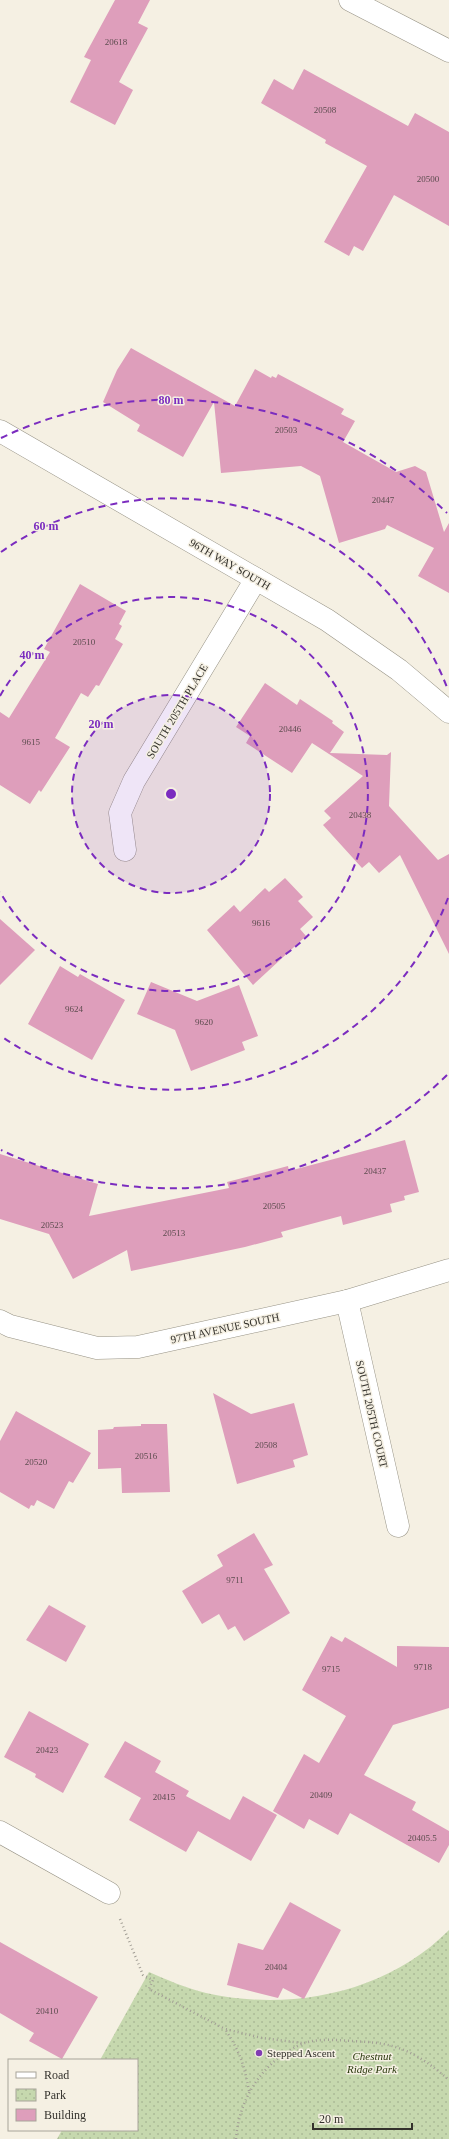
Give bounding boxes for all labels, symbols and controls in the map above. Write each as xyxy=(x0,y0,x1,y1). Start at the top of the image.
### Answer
house number: 20618 xyxy=(105,37,128,47)
house number: 20508 xyxy=(314,105,337,115)
house number: 20500 xyxy=(417,174,440,184)
text: 80 m xyxy=(159,393,184,407)
house number: 20503 xyxy=(275,425,298,435)
house number: 20447 xyxy=(372,495,395,505)
text: 60 m xyxy=(34,519,59,533)
street label: 96TH WAY SOUTH xyxy=(187,536,273,592)
house number: 20510 xyxy=(73,637,96,647)
text: 40 m xyxy=(20,648,45,662)
street label: SOUTH 205TH PLACE xyxy=(144,661,210,760)
text: 20 m xyxy=(89,717,114,731)
house number: 20446 xyxy=(279,724,302,734)
house number: 9615 xyxy=(22,737,41,747)
centre of rings xyxy=(164,787,178,801)
house number: 20438 xyxy=(349,810,372,820)
house number: 9616 xyxy=(252,918,271,928)
house number: 9624 xyxy=(65,1004,84,1014)
house number: 9620 xyxy=(195,1017,214,1027)
house number: 20437 xyxy=(364,1166,387,1176)
house number: 20505 xyxy=(263,1201,286,1211)
house number: 20523 xyxy=(41,1220,64,1230)
house number: 20513 xyxy=(163,1228,186,1238)
street label: 97TH AVENUE SOUTH xyxy=(169,1311,281,1345)
street label: SOUTH 205TH COURT xyxy=(354,1359,390,1469)
house number: 20508 xyxy=(255,1440,278,1450)
house number: 20516 xyxy=(135,1451,158,1461)
house number: 20520 xyxy=(25,1457,48,1467)
house number: 9711 xyxy=(226,1575,244,1585)
house number: 9718 xyxy=(414,1662,433,1672)
house number: 9715 xyxy=(322,1664,341,1674)
house number: 20423 xyxy=(36,1745,59,1755)
house number: 20409 xyxy=(310,1790,333,1800)
house number: 20415 xyxy=(153,1792,176,1802)
house number: 20405.5 xyxy=(407,1833,437,1843)
house number: 20404 xyxy=(265,1962,288,1972)
house number: 20410 xyxy=(36,2006,59,2016)
place label: Stepped Ascent xyxy=(267,2047,335,2059)
marker: Stepped Ascent xyxy=(254,2048,264,2058)
park label: Chestnut Ridge Park xyxy=(346,2050,398,2075)
legend xyxy=(8,2059,138,2131)
text: Road xyxy=(44,2068,69,2082)
text: Park xyxy=(44,2088,66,2102)
scale bar xyxy=(313,2105,412,2131)
text: Building xyxy=(44,2108,86,2122)
text: 20 m xyxy=(319,2112,344,2126)

